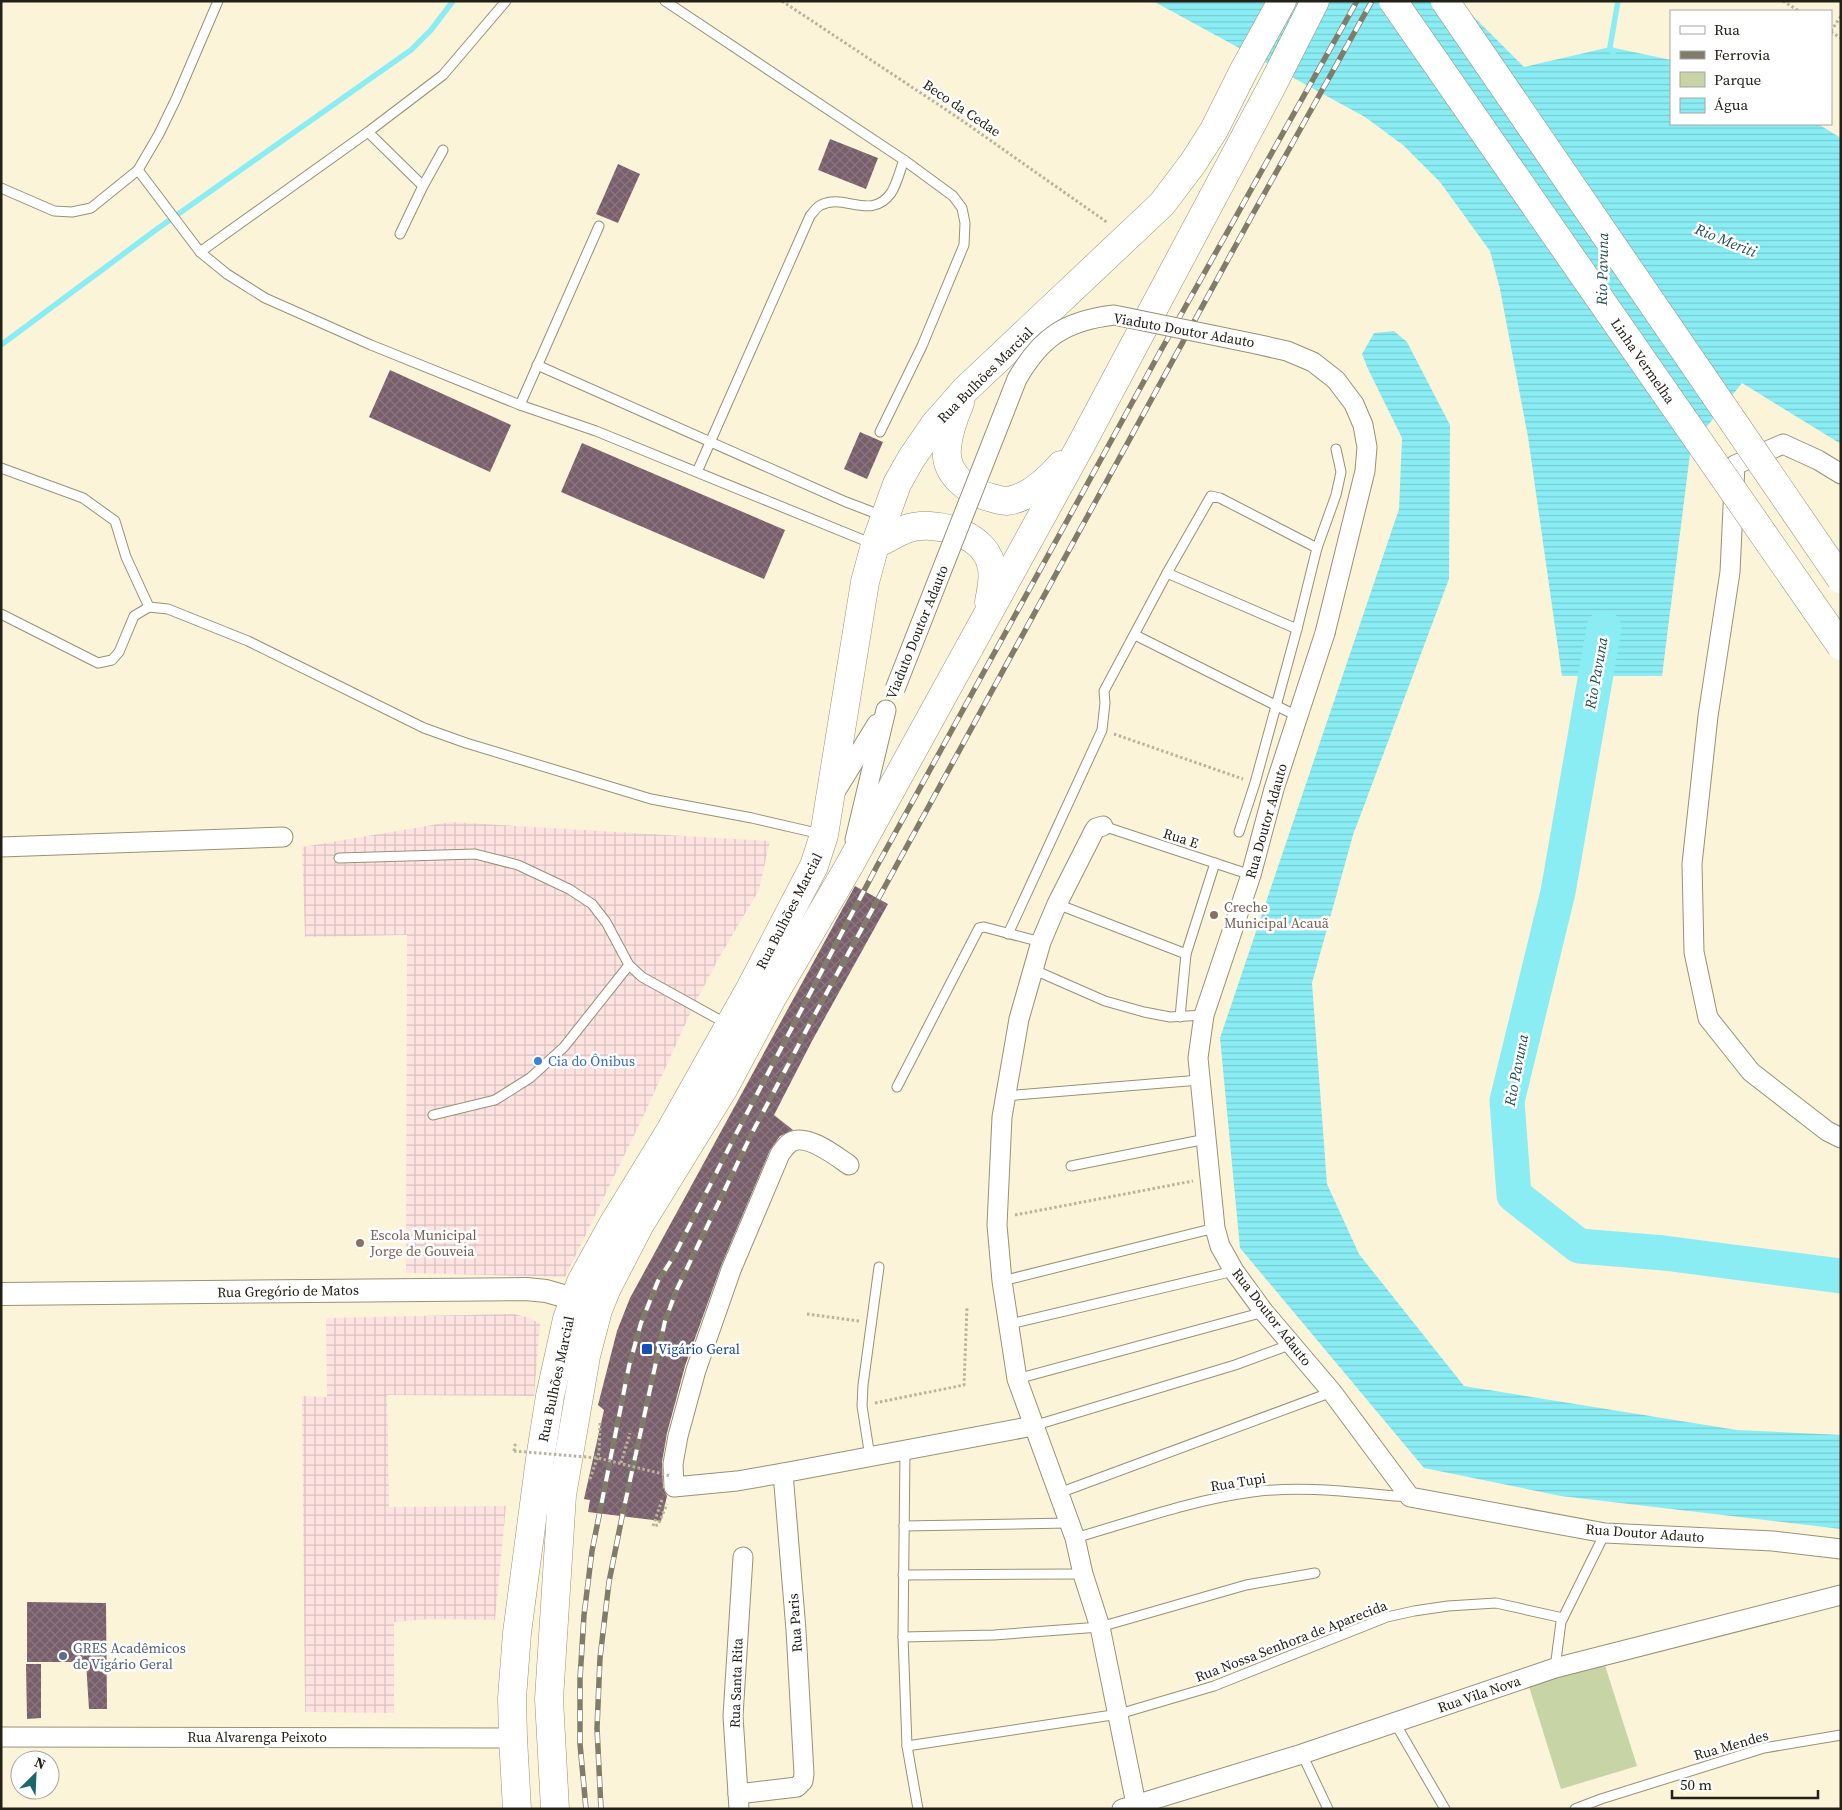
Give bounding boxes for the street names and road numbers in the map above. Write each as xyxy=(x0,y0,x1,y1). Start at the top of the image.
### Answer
street label: Beco da Cedae xyxy=(919,75,1005,141)
street label: Viaduto Doutor Adauto xyxy=(1112,308,1257,352)
street label: Linha Vermelha xyxy=(1606,314,1680,408)
street label: Rua Bulhões Marcial xyxy=(933,323,1037,427)
street label: Viaduto Doutor Adauto xyxy=(881,562,953,702)
street label: Rua Doutor Adauto xyxy=(1240,761,1292,881)
street label: Rua E xyxy=(1161,823,1201,853)
street label: Rua Bulhões Marcial xyxy=(751,849,827,973)
street label: Rua Doutor Adauto xyxy=(1228,1264,1317,1370)
street label: Rua Gregório de Matos xyxy=(217,1280,359,1302)
street label: Rua Bulhões Marcial xyxy=(533,1314,579,1444)
street label: Rua Tupi xyxy=(1209,1468,1267,1496)
street label: Rua Doutor Adauto xyxy=(1585,1519,1705,1547)
street label: Rua Paris xyxy=(783,1593,807,1653)
street label: Rua Nossa Senhora de Aparecida xyxy=(1192,1595,1391,1687)
street label: Rua Santa Rita xyxy=(724,1637,748,1728)
street label: Rua Vila Nova xyxy=(1435,1670,1524,1718)
street label: Rua Mendes xyxy=(1691,1725,1771,1765)
street label: Rua Alvarenga Peixoto xyxy=(187,1727,327,1747)

